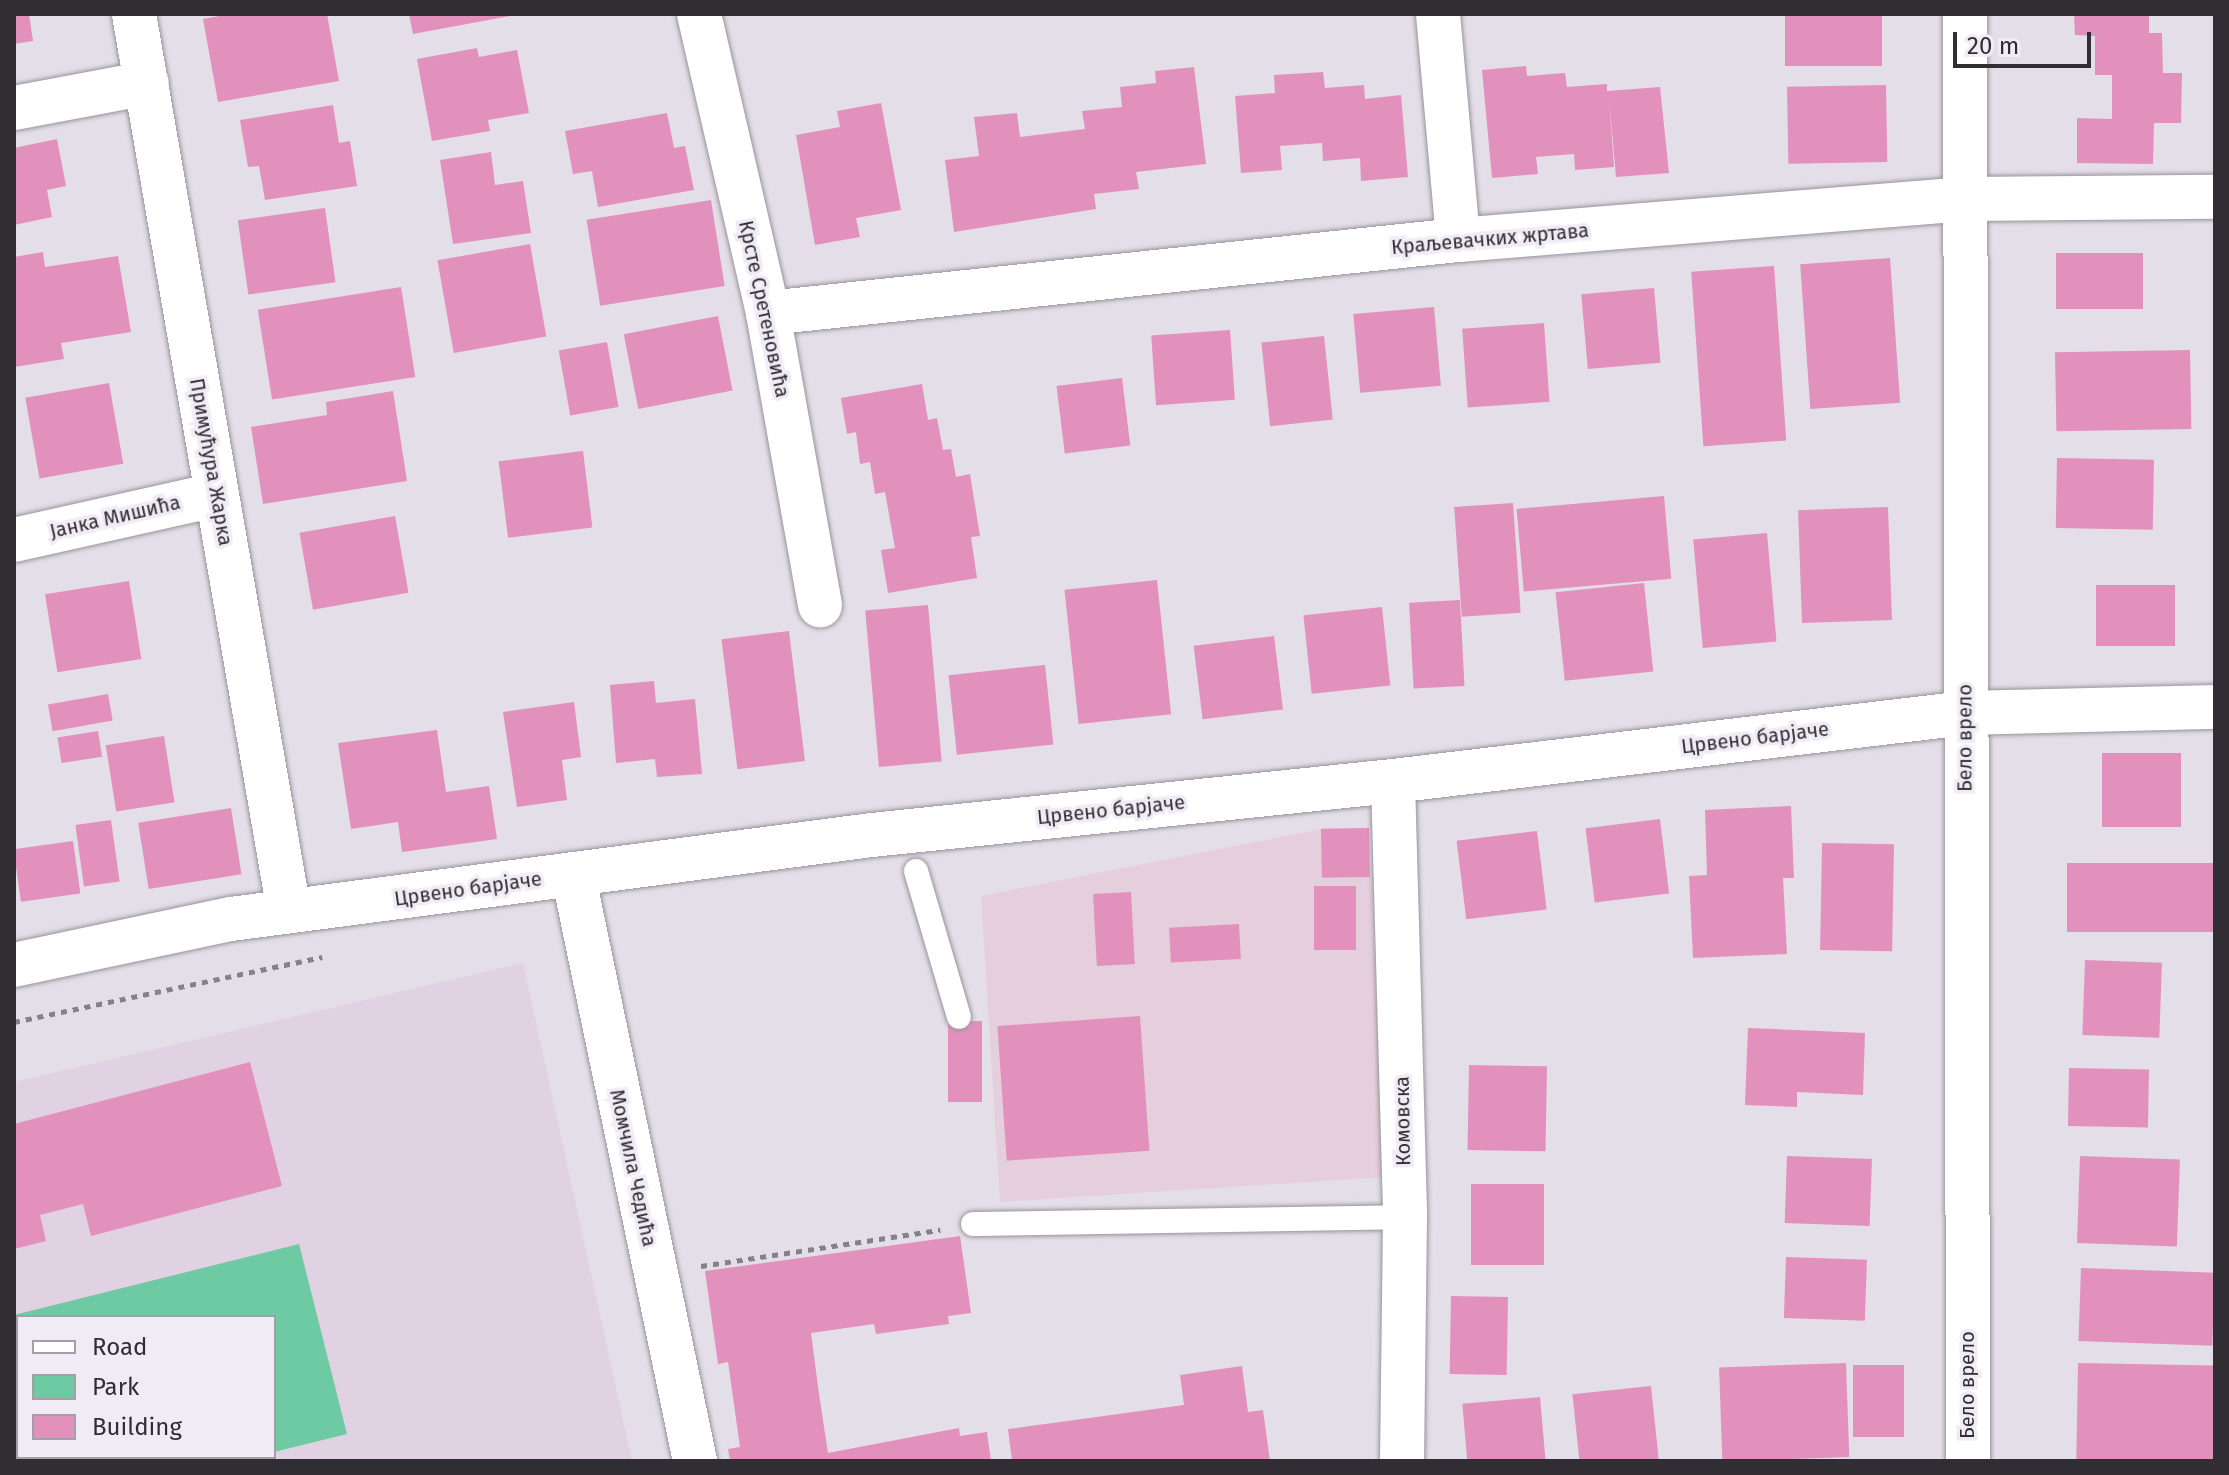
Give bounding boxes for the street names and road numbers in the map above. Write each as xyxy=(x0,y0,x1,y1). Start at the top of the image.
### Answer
street label: Крсте Сретеновића xyxy=(734,218,794,400)
street label: Краљевачких жртава xyxy=(1390,218,1590,260)
street label: Примућура Жарка xyxy=(184,376,238,548)
street label: Јанка Мишића xyxy=(47,490,183,544)
street label: Бело врело xyxy=(1953,684,1977,792)
street label: Црвено барјаче xyxy=(1680,717,1830,759)
street label: Црвено барјаче xyxy=(1036,790,1186,830)
street label: Црвено барјаче xyxy=(393,867,543,911)
street label: Комовска xyxy=(1390,1076,1416,1166)
street label: Момчила Чедића xyxy=(605,1087,661,1249)
street label: Бело врело xyxy=(1955,1331,1979,1439)

